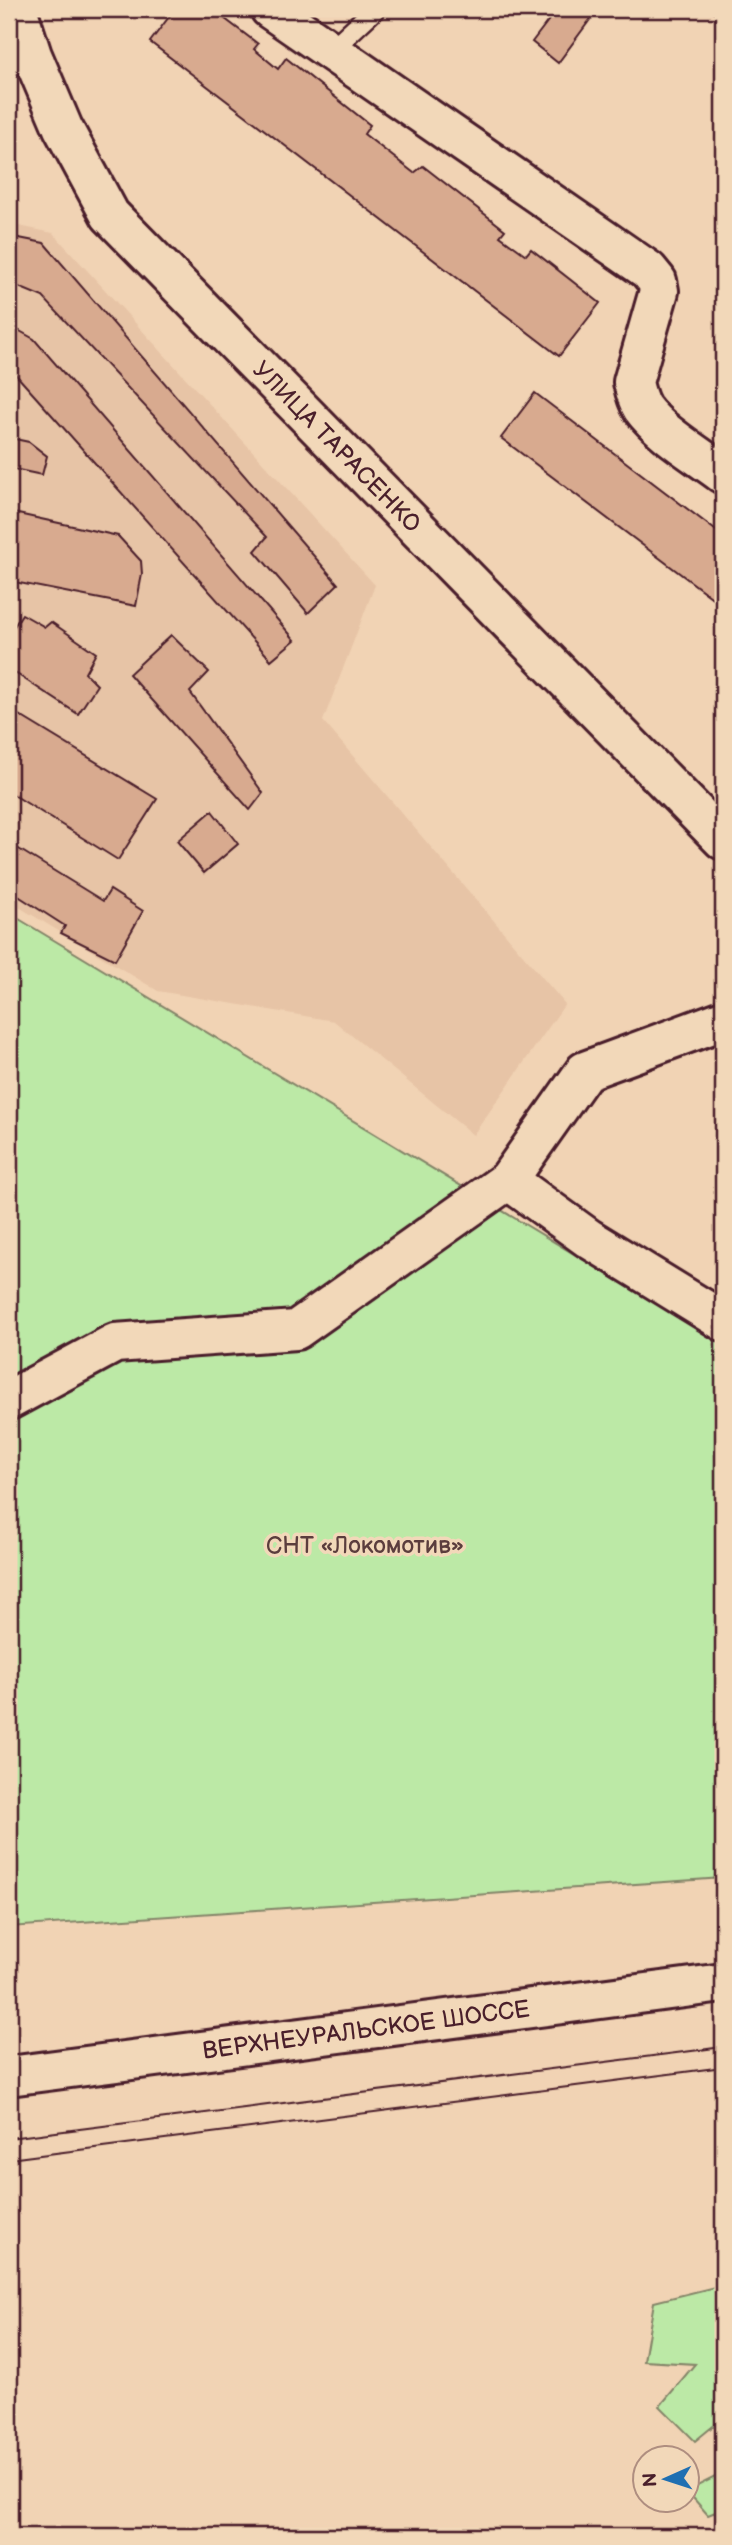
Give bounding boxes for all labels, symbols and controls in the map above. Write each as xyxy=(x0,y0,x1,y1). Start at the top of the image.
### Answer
street label: УЛИЦА ТАРАСЕНКО xyxy=(247,355,427,539)
park label: СНТ «Локомотив» xyxy=(266,1531,464,1560)
street label: ВЕРХНЕУРАЛЬСКОЕ ШОССЕ xyxy=(201,1994,531,2066)
north arrow xyxy=(630,2444,700,2514)
text: N xyxy=(639,2472,662,2488)

